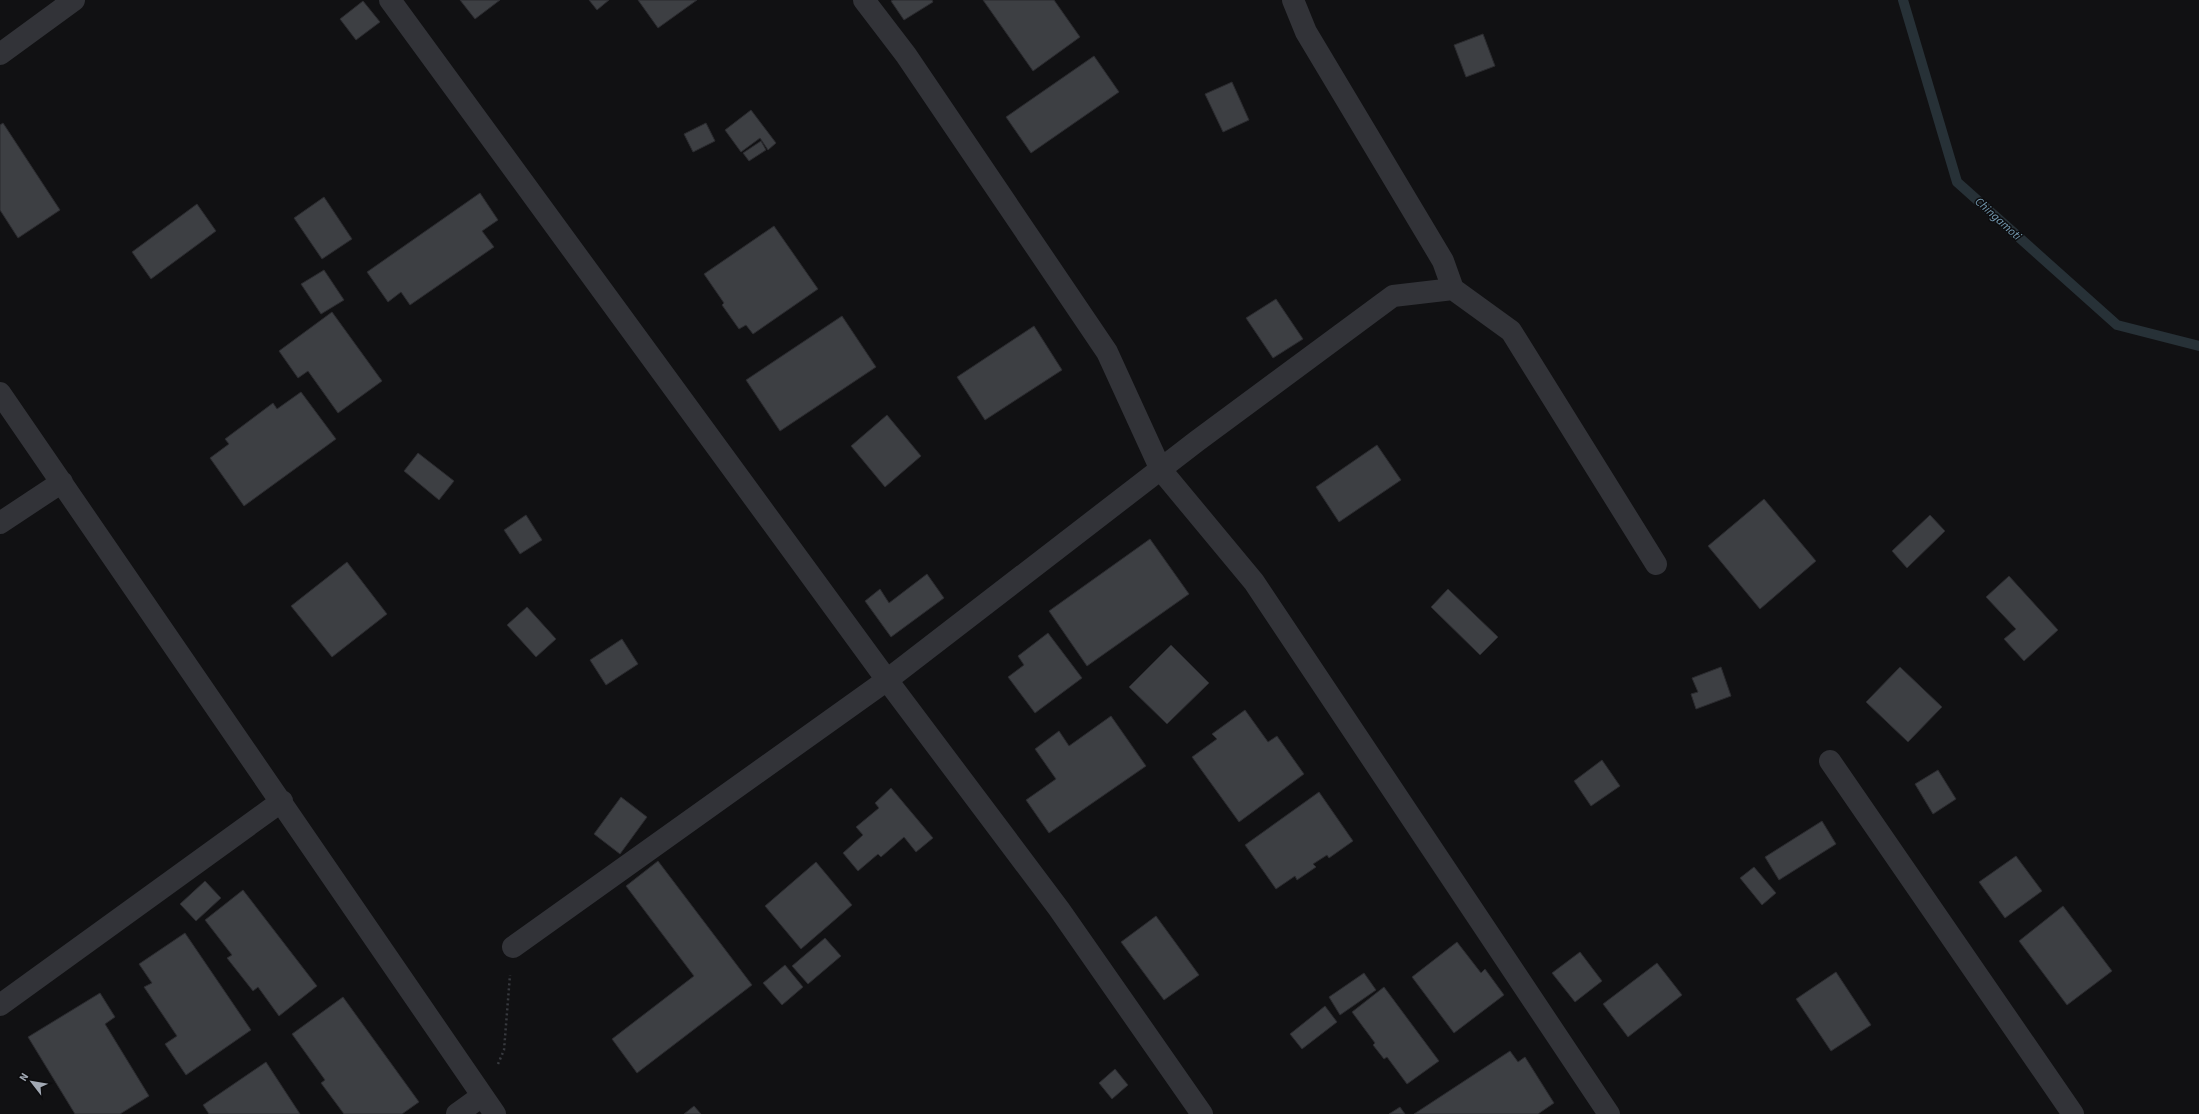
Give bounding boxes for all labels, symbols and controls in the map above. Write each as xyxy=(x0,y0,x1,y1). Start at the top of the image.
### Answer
water label: Chingamoti xyxy=(1971,194,2025,245)
north arrow xyxy=(12,1062,52,1102)
text: N xyxy=(16,1070,32,1084)

